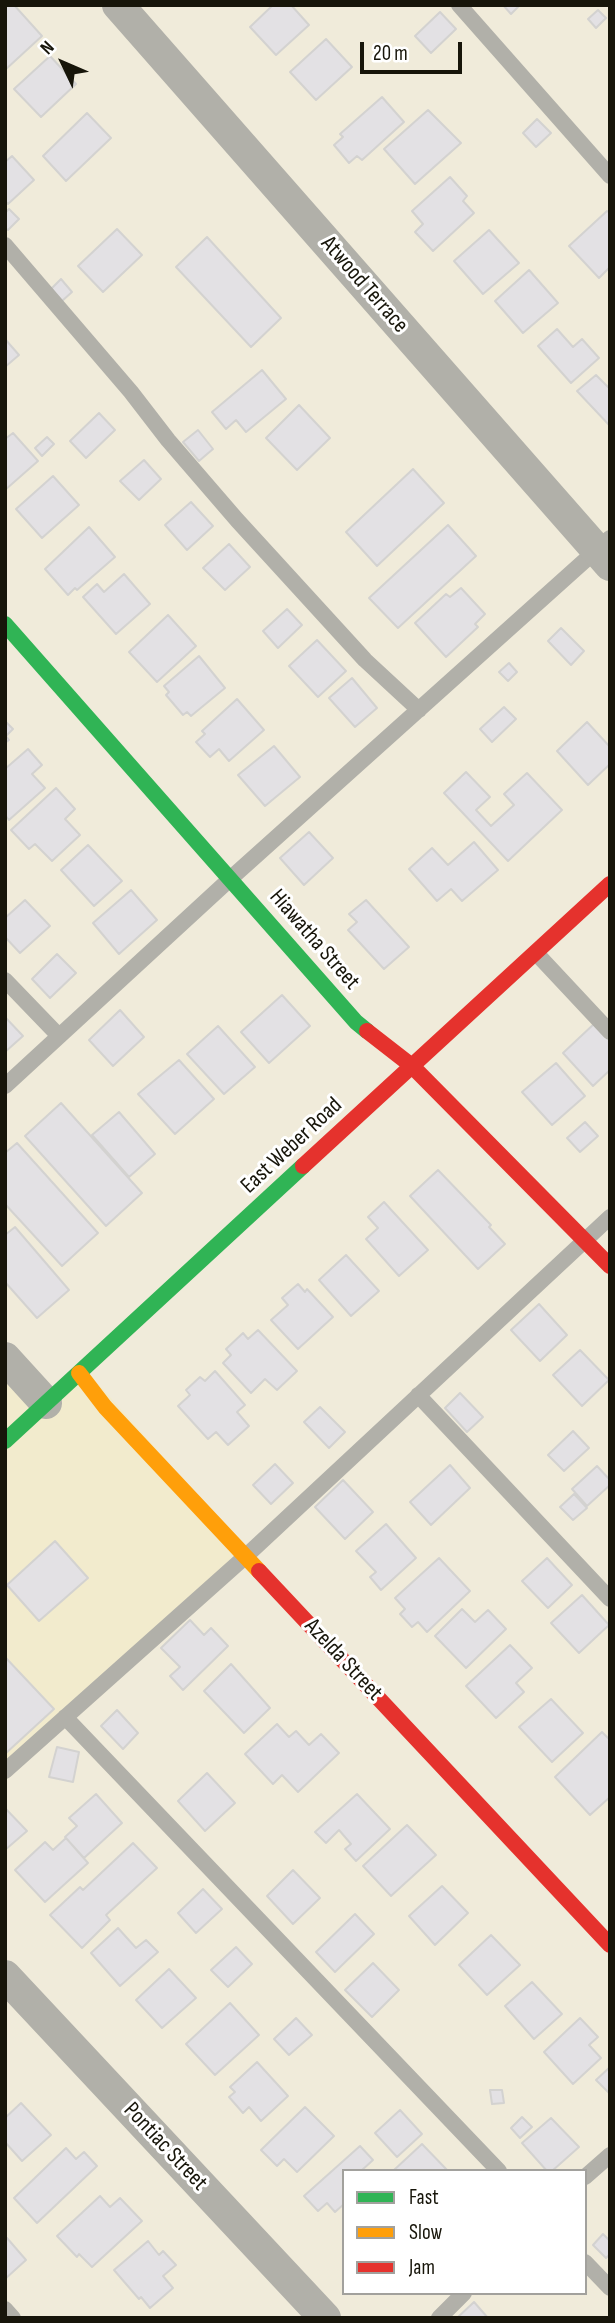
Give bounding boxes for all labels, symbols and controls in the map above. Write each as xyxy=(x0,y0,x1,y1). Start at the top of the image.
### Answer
north arrow xyxy=(28,28,98,98)
scale bar xyxy=(363,28,464,72)
text: N xyxy=(36,36,59,60)
text: 20 m xyxy=(373,41,408,66)
street label: Atwood Terrace xyxy=(314,231,414,339)
street label: Hiawatha Street xyxy=(263,884,365,996)
street label: East Weber Road xyxy=(236,1092,348,1200)
street label: Azelda Street xyxy=(298,1613,388,1707)
street label: Pontiac Street xyxy=(117,2097,213,2197)
legend xyxy=(342,2169,587,2295)
text: Fast xyxy=(409,2185,439,2210)
text: Slow xyxy=(409,2220,442,2245)
text: Jam xyxy=(409,2255,435,2280)

